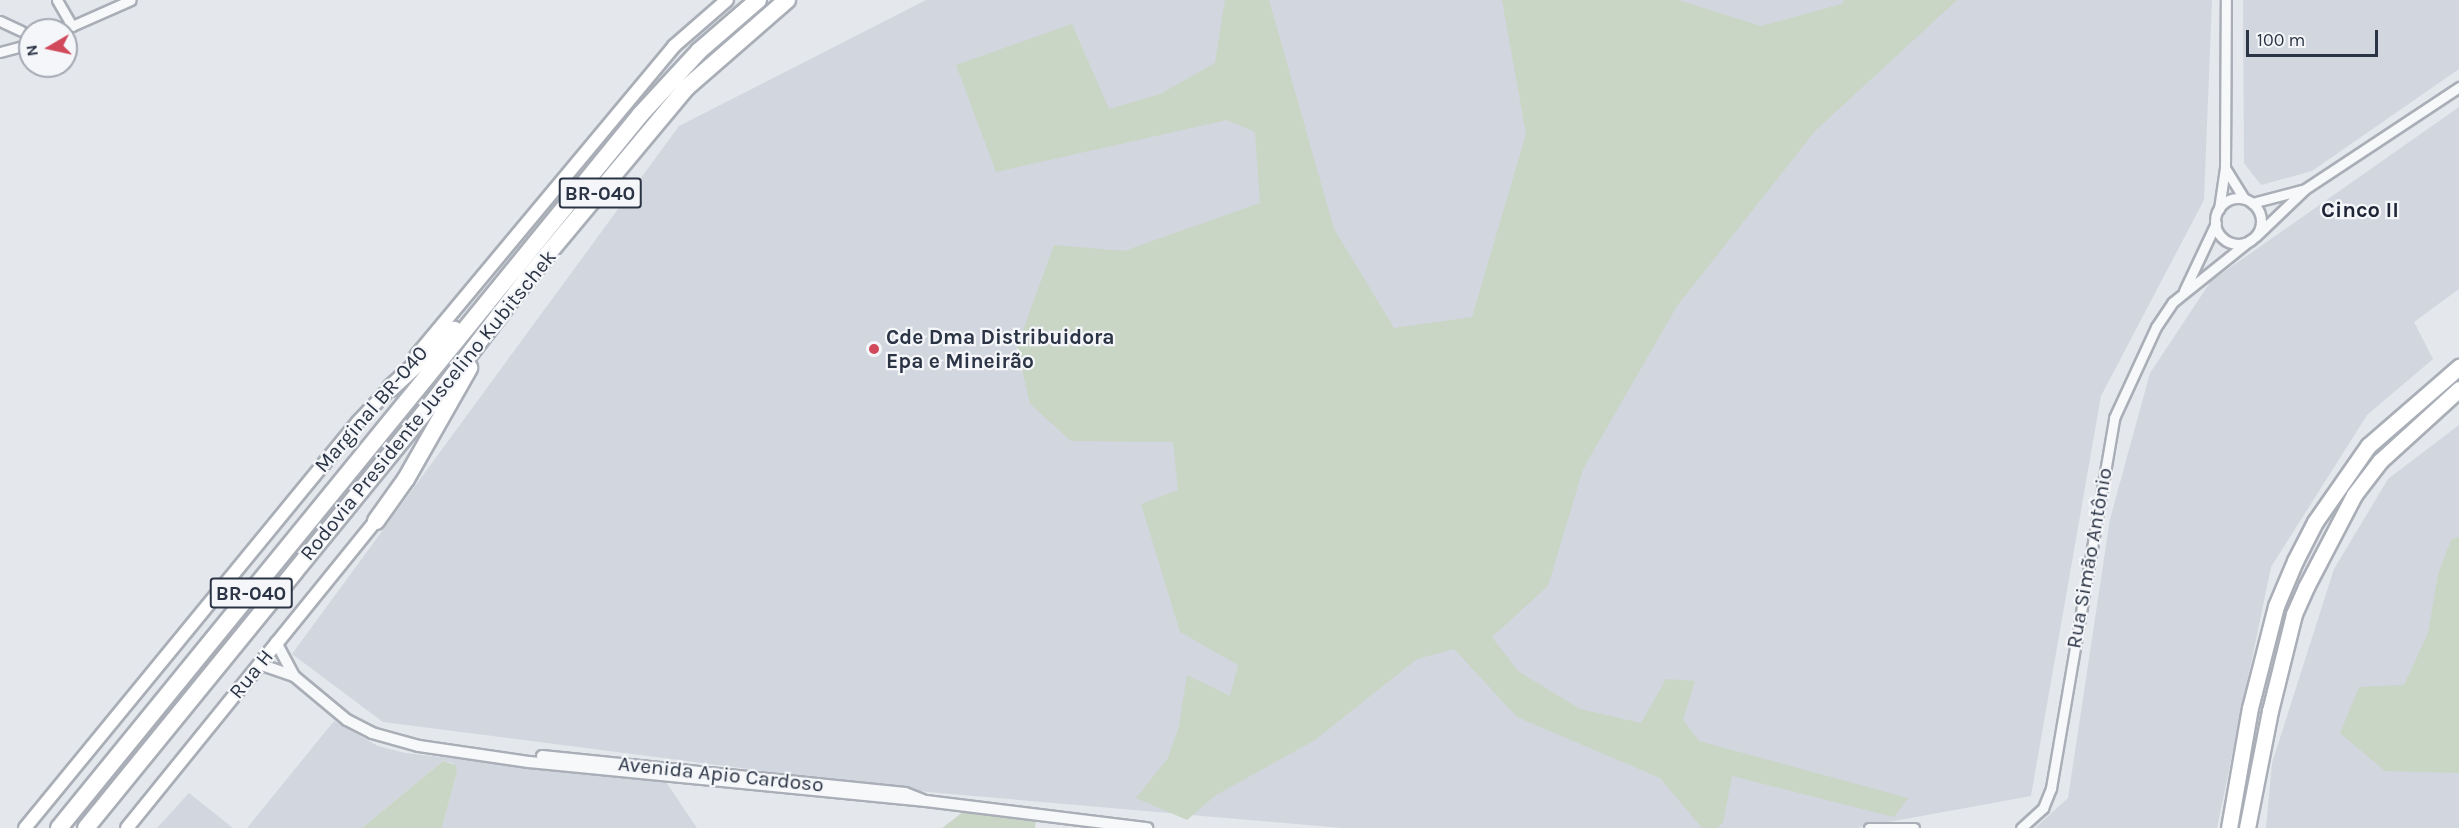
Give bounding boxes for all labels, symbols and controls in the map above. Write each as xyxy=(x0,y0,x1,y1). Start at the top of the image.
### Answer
north arrow xyxy=(18,18,78,78)
scale bar xyxy=(2249,18,2381,56)
text: 100 m xyxy=(2257,29,2305,51)
text: N xyxy=(21,43,42,58)
road number: BR-040 xyxy=(558,176,642,210)
district label: Cinco II xyxy=(2321,198,2399,224)
street label: Rodovia Presidente Juscelino Kubitschek xyxy=(295,244,561,566)
place label: Cde Dma Distribuidora Epa e Mineirão xyxy=(886,324,1115,374)
street label: Marginal BR-040 xyxy=(309,340,433,478)
marker: Cde Dma Distribuidora Epa e Mineirão xyxy=(867,342,881,356)
street label: Rua Simão Antônio xyxy=(2061,466,2117,650)
road number: BR-040 xyxy=(209,576,293,610)
street label: Rua H xyxy=(224,644,278,704)
street label: Avenida Apio Cardoso xyxy=(617,751,825,797)

